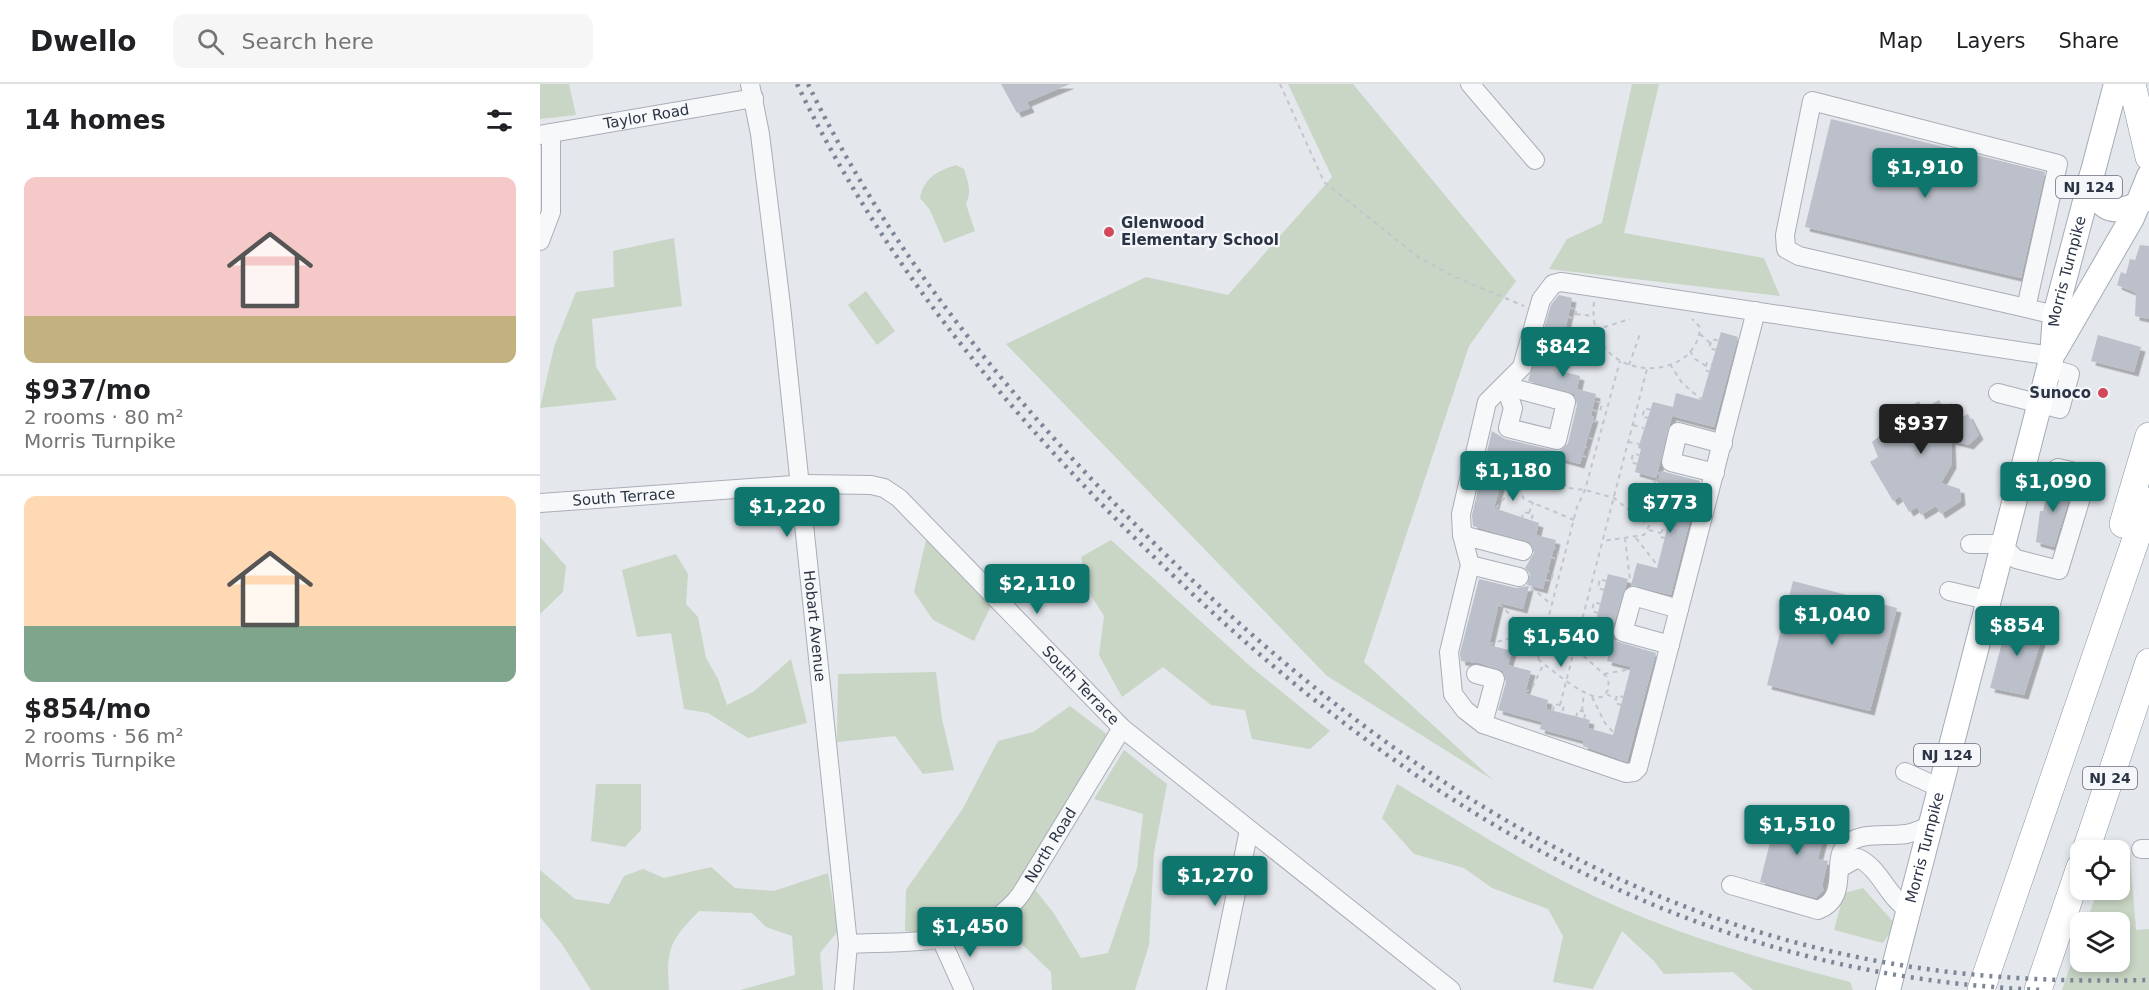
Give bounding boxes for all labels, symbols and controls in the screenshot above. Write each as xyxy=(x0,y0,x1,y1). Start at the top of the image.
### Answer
search box xyxy=(173,14,593,68)
text: Dwello xyxy=(30,25,137,58)
icon: search xyxy=(194,25,227,58)
text: Search here xyxy=(242,29,374,54)
text: Map xyxy=(1879,29,1923,53)
text: Layers xyxy=(1956,29,2025,53)
text: Share xyxy=(2058,29,2119,53)
street label: Taylor Road xyxy=(601,100,691,133)
icon: filters xyxy=(483,104,516,137)
text: 14 homes xyxy=(24,105,166,135)
pin: $1,910 xyxy=(1876,148,1974,199)
text: $1,910 xyxy=(1886,155,1964,179)
road number: NJ 124 xyxy=(2056,176,2122,198)
place label: Glenwood Elementary School xyxy=(1121,214,1279,249)
street label: Morris Turnpike xyxy=(2045,214,2090,328)
icon: home xyxy=(216,216,324,324)
marker: Glenwood Elementary School xyxy=(1102,225,1116,239)
pin: $842 xyxy=(1527,327,1599,378)
text: $842 xyxy=(1535,334,1591,358)
text: $937/mo xyxy=(24,375,151,405)
place label: Sunoco xyxy=(2029,384,2091,402)
marker: Sunoco xyxy=(2096,386,2110,400)
pin: $937 xyxy=(1885,404,1957,455)
text: 2 rooms · 80 m² xyxy=(24,405,184,429)
text: $937 xyxy=(1893,411,1949,435)
text: Morris Turnpike xyxy=(24,429,176,453)
pin: $1,180 xyxy=(1464,451,1562,502)
text: $1,180 xyxy=(1474,458,1552,482)
pin: $1,090 xyxy=(2004,462,2102,513)
text: $1,090 xyxy=(2014,469,2092,493)
pin: $773 xyxy=(1634,483,1706,534)
street label: South Terrace xyxy=(572,484,676,510)
pin: $1,220 xyxy=(738,487,836,538)
text: $773 xyxy=(1642,490,1698,514)
text: $1,220 xyxy=(748,494,826,518)
icon: home xyxy=(216,535,324,643)
pin: $2,110 xyxy=(988,564,1086,615)
street label: Hobart Avenue xyxy=(800,569,829,683)
text: $2,110 xyxy=(998,571,1076,595)
pin: $1,040 xyxy=(1783,595,1881,646)
text: $1,040 xyxy=(1793,602,1871,626)
pin: $854 xyxy=(1981,606,2053,657)
text: $854 xyxy=(1989,613,2045,637)
pin: $1,540 xyxy=(1512,617,1610,668)
text: $1,540 xyxy=(1522,624,1600,648)
street label: South Terrace xyxy=(1038,642,1123,729)
text: $854/mo xyxy=(24,694,151,724)
text: 2 rooms · 56 m² xyxy=(24,724,184,748)
road number: NJ 124 xyxy=(1914,744,1980,766)
text: Morris Turnpike xyxy=(24,748,176,772)
road number: NJ 24 xyxy=(2083,767,2137,789)
street label: Morris Turnpike xyxy=(1902,790,1948,905)
street label: North Road xyxy=(1021,805,1080,886)
pin: $1,510 xyxy=(1748,805,1846,856)
text: $1,510 xyxy=(1758,812,1836,836)
map controls xyxy=(2070,840,2130,972)
button: locate xyxy=(2070,840,2130,900)
pin: $1,270 xyxy=(1166,856,1264,907)
text: $1,270 xyxy=(1176,863,1254,887)
pin: $1,450 xyxy=(921,907,1019,958)
button: layers xyxy=(2070,912,2130,972)
text: $1,450 xyxy=(931,914,1009,938)

